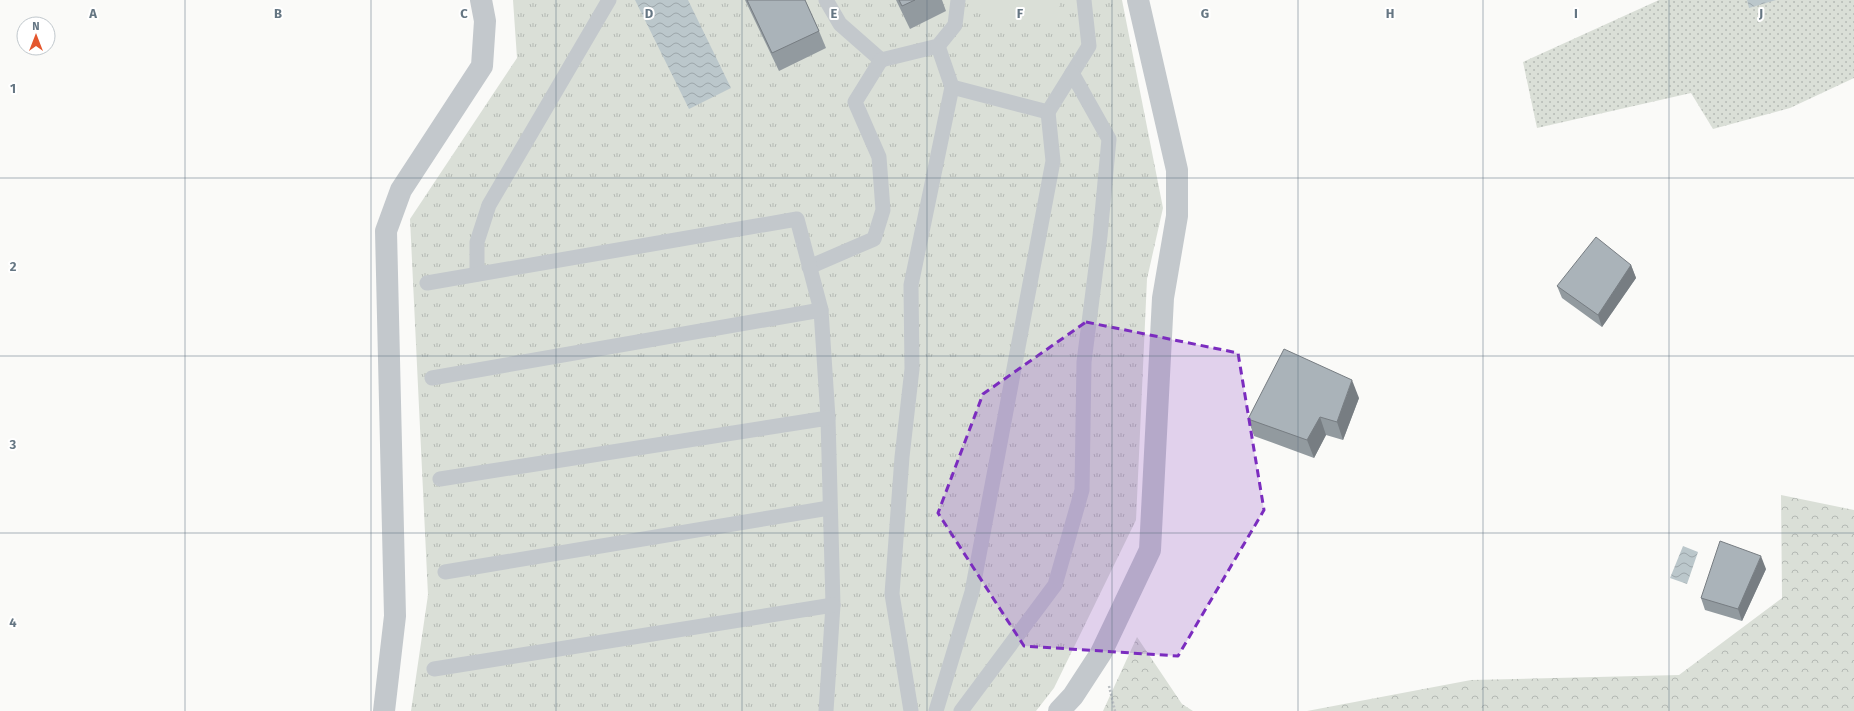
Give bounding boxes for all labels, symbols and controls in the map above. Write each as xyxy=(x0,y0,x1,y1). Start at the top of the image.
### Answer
text: A xyxy=(88,6,97,21)
text: B xyxy=(274,6,282,21)
text: C xyxy=(460,6,468,21)
text: D xyxy=(645,6,654,21)
text: E xyxy=(831,6,838,21)
text: F xyxy=(1017,6,1024,21)
text: G xyxy=(1201,6,1209,21)
text: H xyxy=(1386,6,1394,21)
text: I xyxy=(1574,6,1578,21)
text: J xyxy=(1758,6,1763,21)
north arrow xyxy=(16,16,56,56)
text: N xyxy=(32,20,40,33)
text: 1 xyxy=(10,81,16,96)
text: 2 xyxy=(10,259,17,274)
text: 3 xyxy=(9,437,17,452)
text: 4 xyxy=(9,615,17,630)

